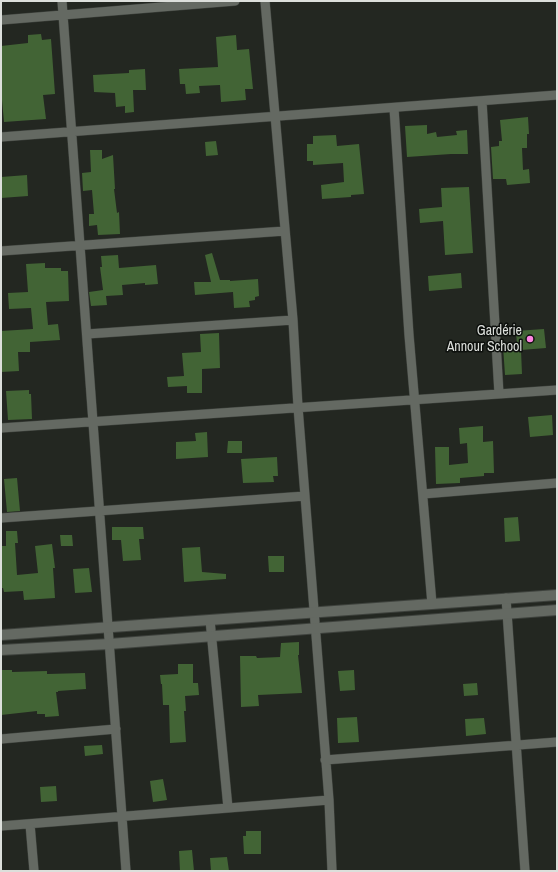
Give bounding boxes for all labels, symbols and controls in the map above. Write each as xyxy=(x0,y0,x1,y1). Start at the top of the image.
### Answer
place label: Gardérie Annour School xyxy=(447,323,522,356)
marker: Gardérie Annour School xyxy=(525,334,535,344)

